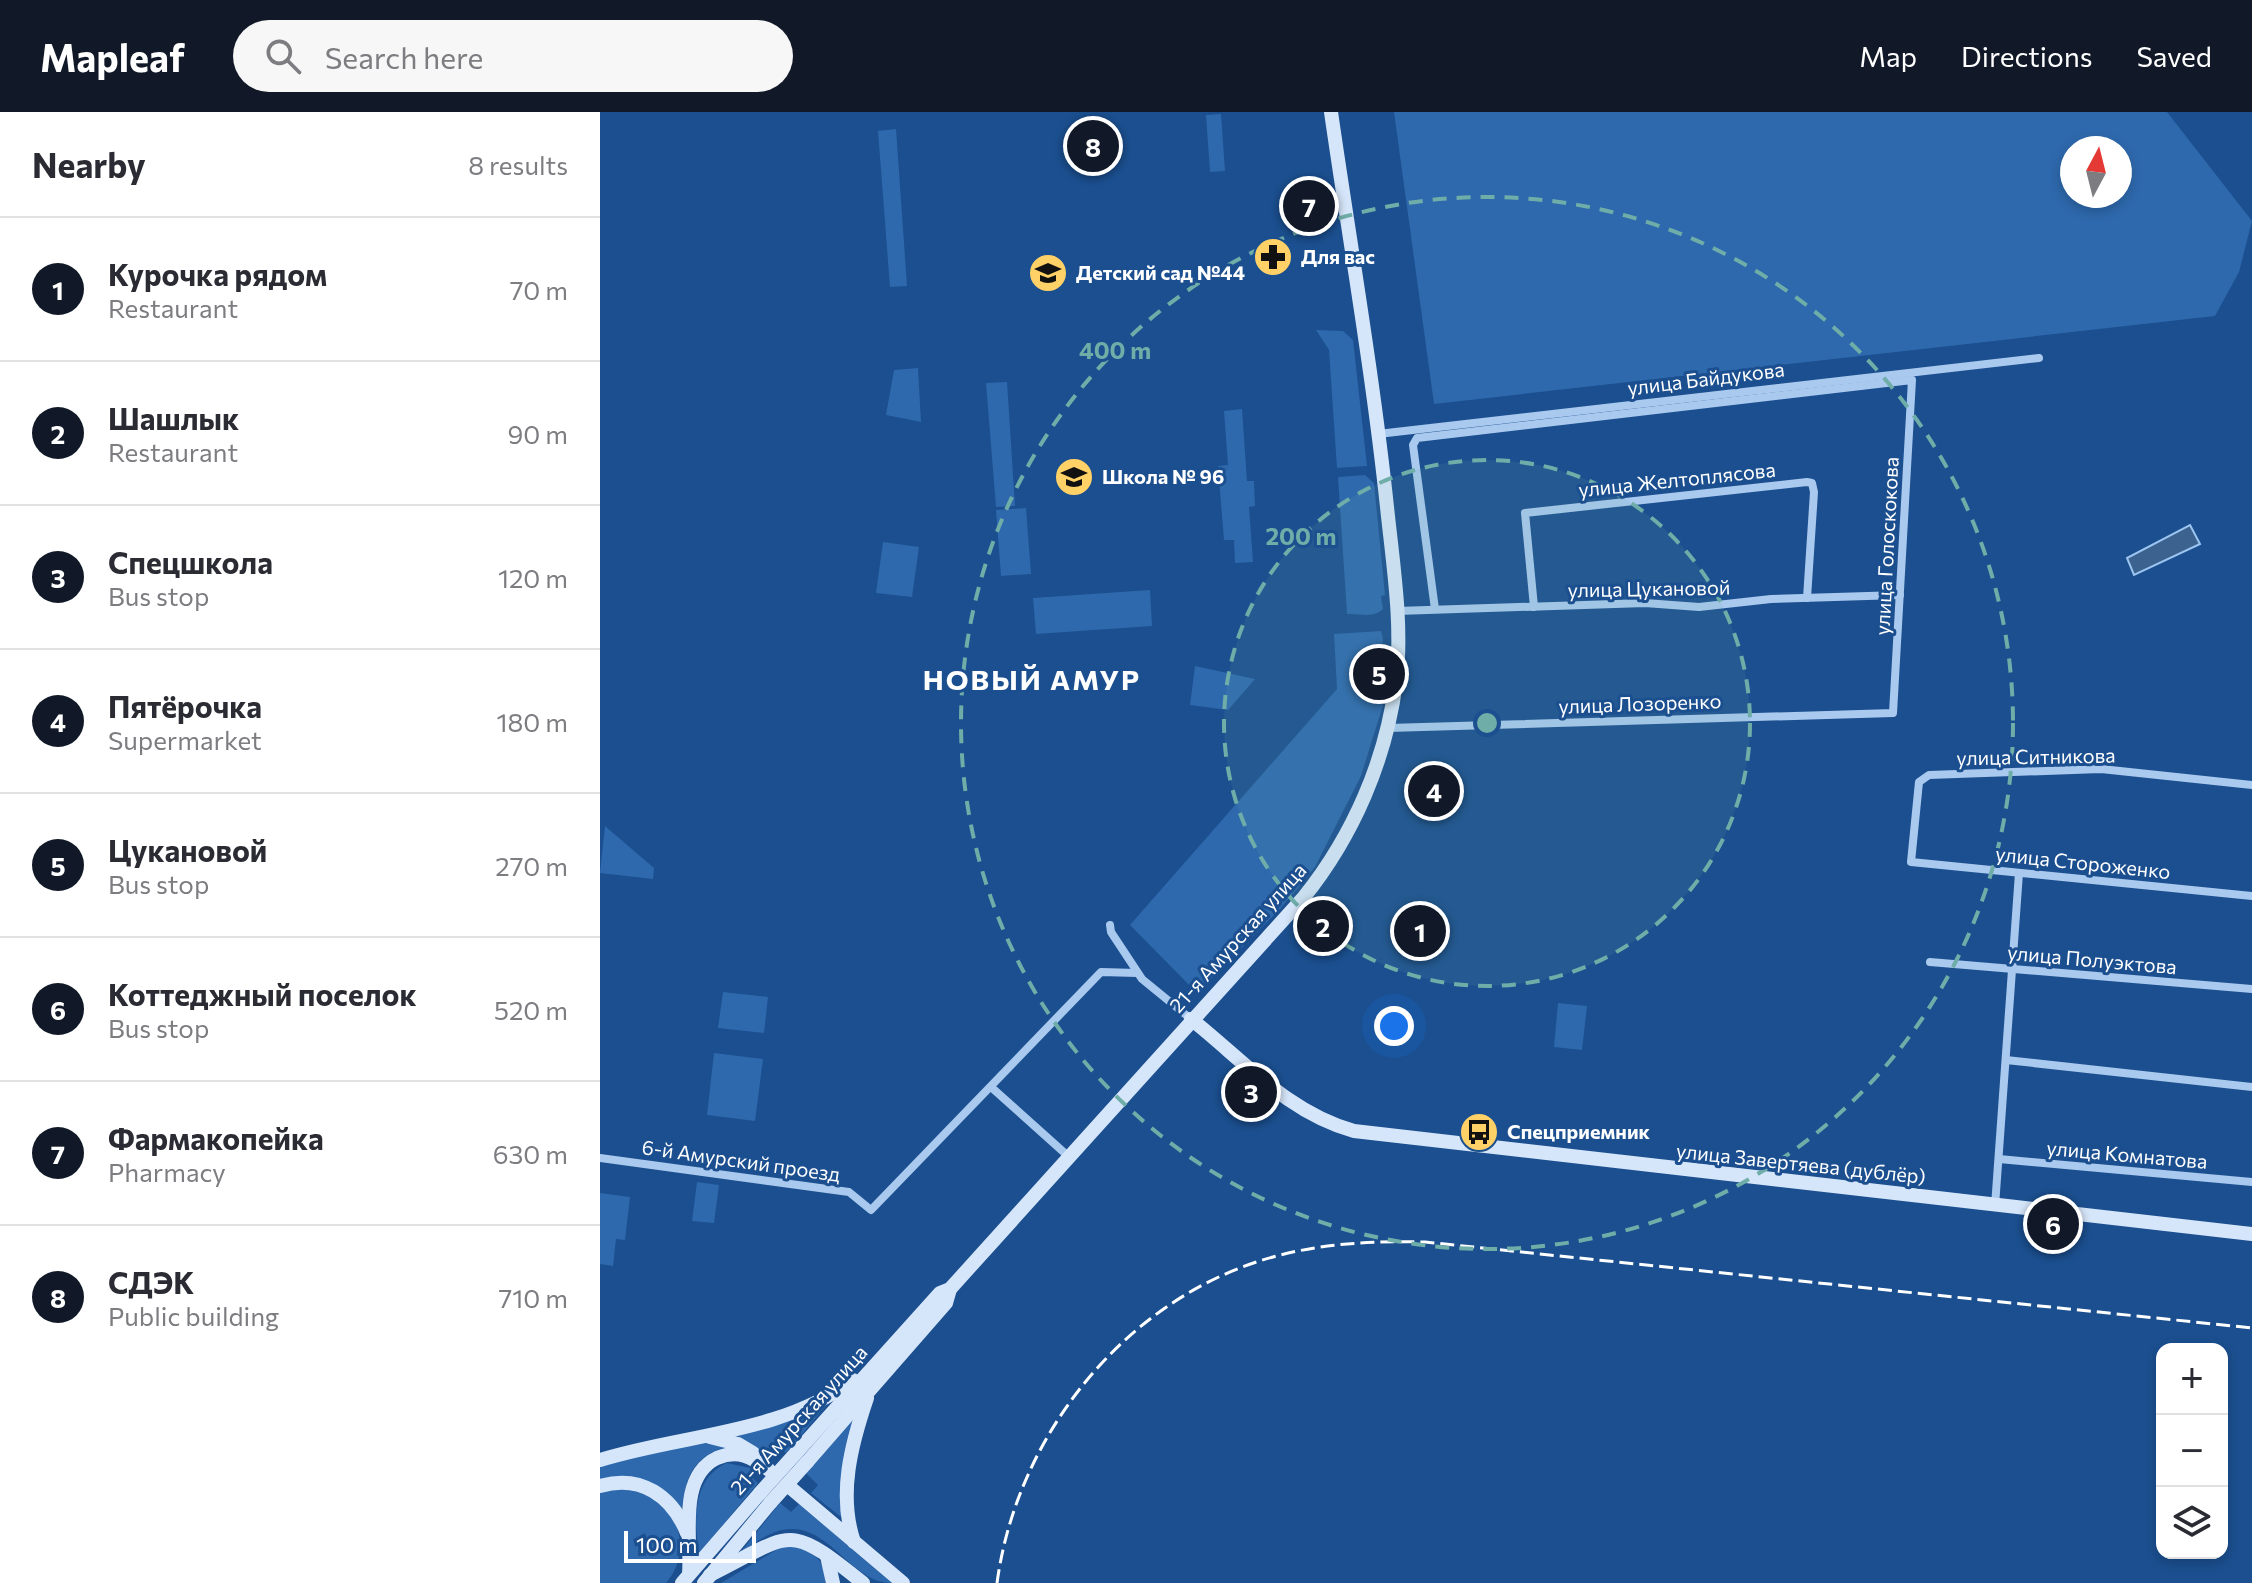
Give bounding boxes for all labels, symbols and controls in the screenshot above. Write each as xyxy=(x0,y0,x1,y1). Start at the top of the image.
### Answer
search box xyxy=(233,20,793,92)
text: Mapleaf xyxy=(40,33,185,80)
icon: search xyxy=(261,34,305,78)
text: Search here xyxy=(325,38,483,75)
text: Map xyxy=(1859,39,1917,73)
text: Directions xyxy=(1961,39,2092,73)
text: Saved xyxy=(2136,39,2212,73)
pin: 8 xyxy=(1067,116,1119,176)
north arrow xyxy=(2060,136,2132,208)
text: Nearby xyxy=(32,143,146,185)
text: 8 results xyxy=(468,149,568,180)
pin: 7 xyxy=(1283,176,1335,236)
pharmacy icon: Для вас xyxy=(1252,236,1294,278)
place label: Для вас xyxy=(1301,244,1375,268)
school or university icon: Детский сад №44 xyxy=(1027,252,1069,294)
text: Курочка рядом xyxy=(108,255,327,292)
place label: Детский сад №44 xyxy=(1076,260,1245,284)
text: 1 xyxy=(52,274,64,305)
text: 70 m xyxy=(510,274,568,305)
text: Restaurant xyxy=(108,292,238,323)
text: 400 m xyxy=(1079,335,1151,364)
street label: улица Байдукова xyxy=(1626,356,1786,400)
text: Шашлык xyxy=(108,399,239,436)
text: 2 xyxy=(51,418,65,449)
text: 90 m xyxy=(508,418,568,449)
text: Restaurant xyxy=(108,436,238,467)
school or university icon: Школа № 96 xyxy=(1053,456,1095,498)
street label: улица Голоскокова xyxy=(1869,456,1903,636)
street label: улица Желтоплясова xyxy=(1577,457,1777,501)
place label: Школа № 96 xyxy=(1102,464,1224,488)
text: 200 m xyxy=(1266,521,1336,550)
text: Спецшкола xyxy=(108,543,273,580)
text: 3 xyxy=(50,562,66,593)
text: 120 m xyxy=(498,562,568,593)
street label: улица Цукановой xyxy=(1568,575,1730,601)
text: Bus stop xyxy=(108,580,209,611)
pin: 5 xyxy=(1353,644,1405,704)
district label: НОВЫЙ АМУР xyxy=(923,662,1141,696)
text: Пятёрочка xyxy=(108,687,262,724)
street label: улица Лозоренко xyxy=(1558,688,1722,718)
text: 4 xyxy=(50,706,66,737)
text: 180 m xyxy=(496,706,568,737)
centre of rings xyxy=(1473,709,1501,737)
text: Supermarket xyxy=(108,724,262,755)
street label: улица Ситникова xyxy=(1956,743,2116,769)
pin: 4 xyxy=(1408,761,1460,821)
text: Цукановой xyxy=(108,831,267,868)
street label: улица Стороженко xyxy=(1994,841,2172,883)
text: 5 xyxy=(50,850,66,881)
text: 270 m xyxy=(495,850,568,881)
street label: 21-я Амурская улица xyxy=(1164,858,1311,1017)
text: Bus stop xyxy=(108,868,209,899)
pin: 2 xyxy=(1297,896,1349,956)
pin: 1 xyxy=(1394,901,1446,961)
street label: улица Полуэктова xyxy=(2006,940,2178,978)
text: Коттеджный поселок xyxy=(108,975,417,1012)
text: 6 xyxy=(50,994,66,1025)
text: 520 m xyxy=(494,994,568,1025)
your location xyxy=(1374,1006,1414,1046)
text: Bus stop xyxy=(108,1012,209,1043)
pin: 3 xyxy=(1225,1062,1277,1122)
bus stop icon: Спецприемник xyxy=(1458,1111,1500,1153)
text: Фармакопейка xyxy=(108,1119,324,1156)
place label: Спецприемник xyxy=(1507,1119,1651,1143)
street label: 6-й Амурский проезд xyxy=(640,1134,842,1186)
street label: улица Комнатова xyxy=(2046,1135,2208,1173)
text: 7 xyxy=(51,1138,65,1169)
text: 630 m xyxy=(493,1138,568,1169)
street label: улица Завертяева (дублёр) xyxy=(1675,1138,1927,1188)
text: Pharmacy xyxy=(108,1156,226,1187)
pin: 6 xyxy=(2027,1194,2079,1254)
text: СДЭК xyxy=(108,1263,194,1300)
text: 8 xyxy=(50,1282,66,1313)
text: 710 m xyxy=(499,1282,568,1313)
text: Public building xyxy=(108,1300,279,1331)
street label: 21-я Амурская улица xyxy=(725,1340,872,1499)
map controls xyxy=(2156,1343,2228,1559)
button: + xyxy=(2156,1343,2228,1415)
button: − xyxy=(2156,1415,2228,1487)
button: layers xyxy=(2156,1487,2228,1559)
scale bar xyxy=(624,1527,756,1563)
text: 100 m xyxy=(636,1531,698,1558)

